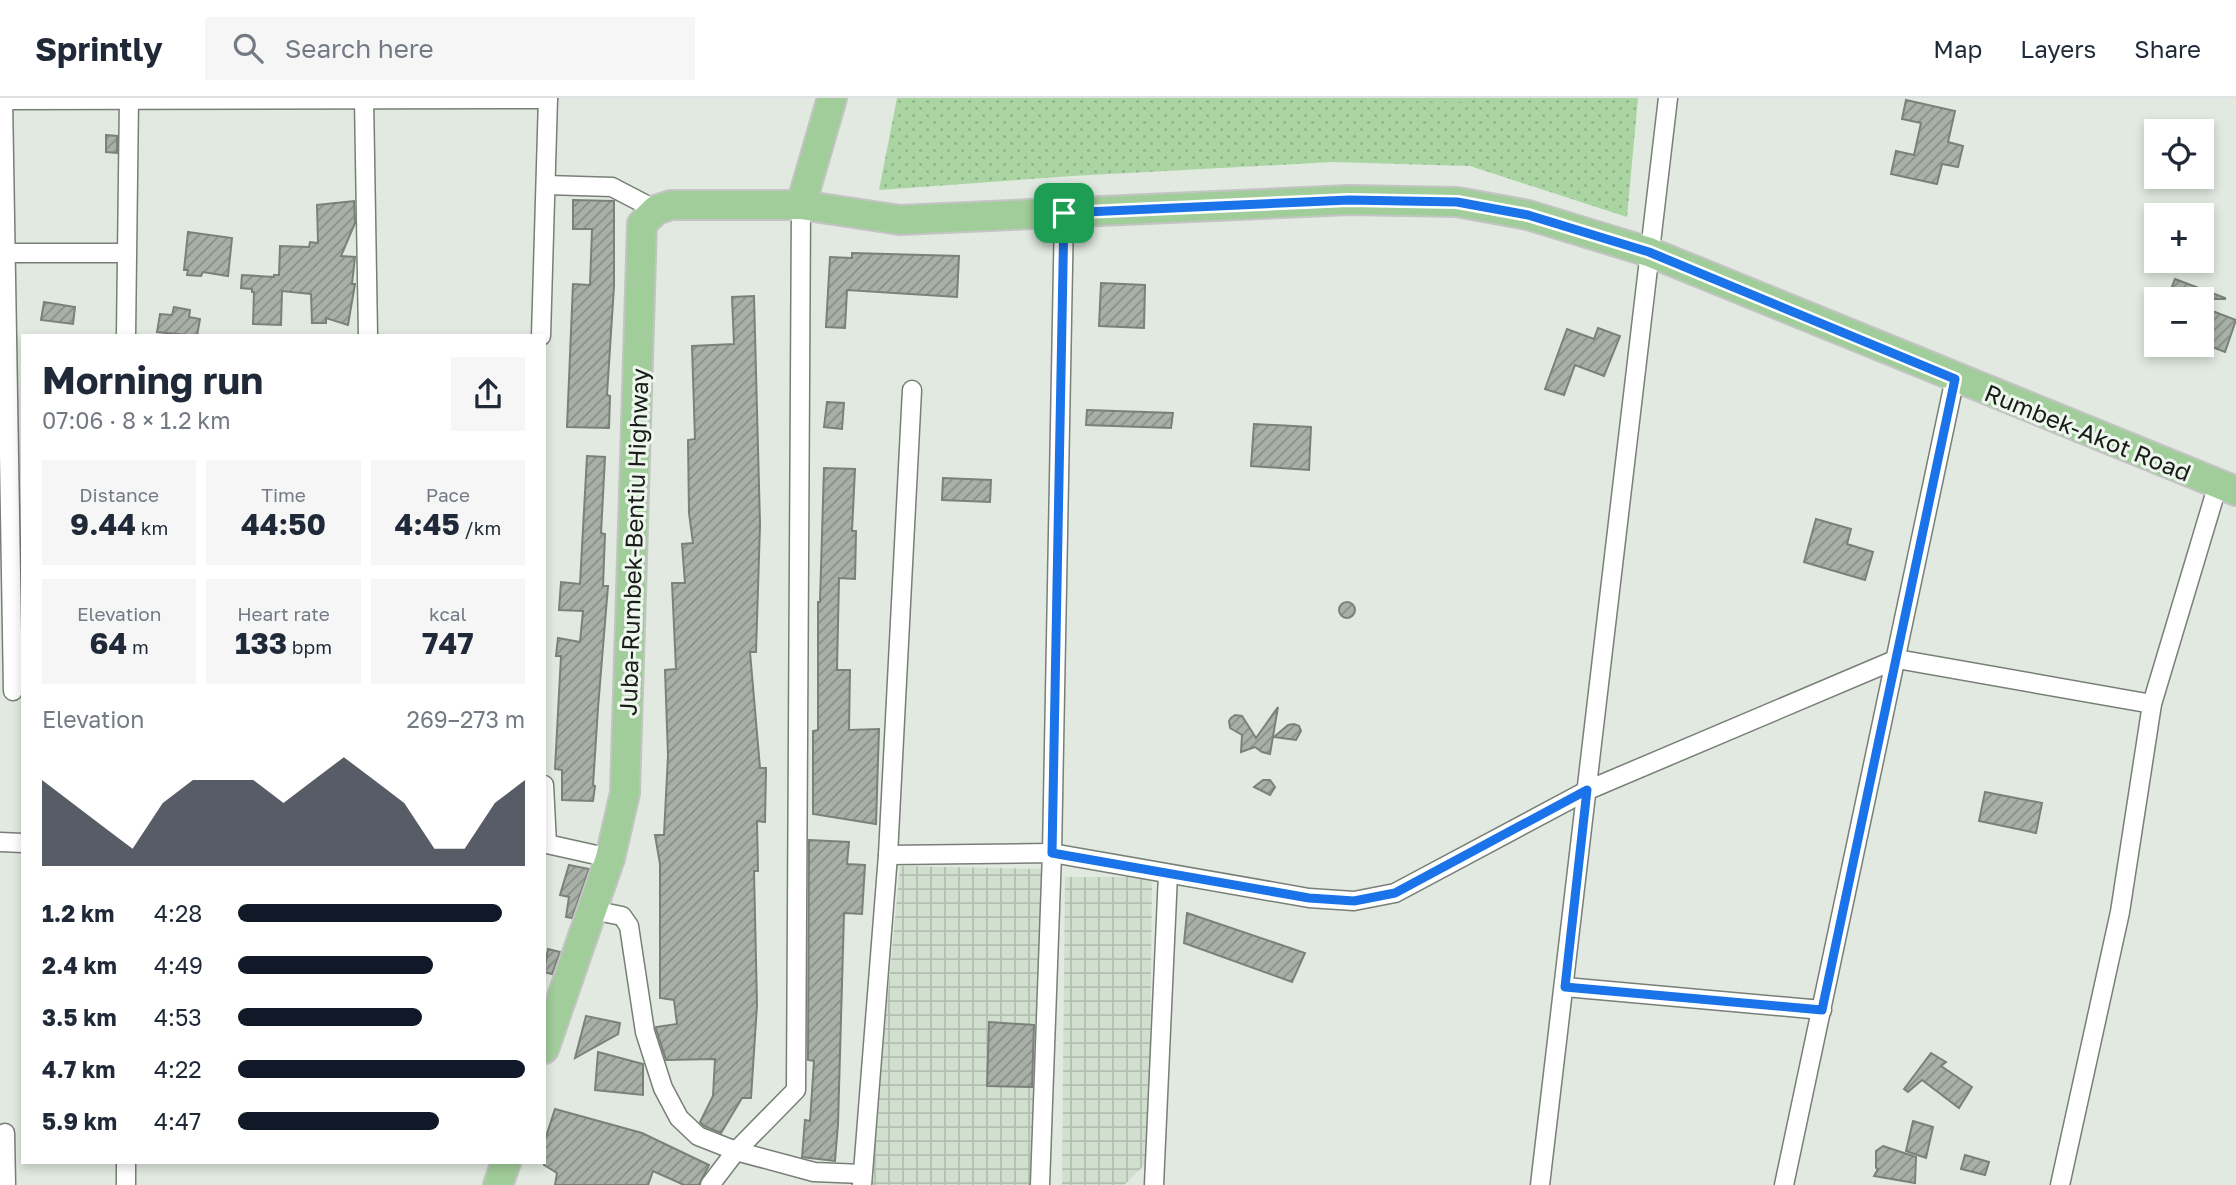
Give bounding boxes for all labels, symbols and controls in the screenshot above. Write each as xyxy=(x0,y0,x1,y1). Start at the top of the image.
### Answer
search box xyxy=(205,17,695,80)
text: Sprintly xyxy=(35,29,163,68)
icon: search xyxy=(229,29,267,67)
text: Search here xyxy=(285,33,434,64)
text: Map xyxy=(1933,34,1982,63)
text: Layers xyxy=(2020,34,2096,63)
text: Share xyxy=(2134,34,2201,63)
map controls xyxy=(2144,119,2214,357)
button: locate xyxy=(2144,119,2214,189)
pin xyxy=(1034,183,1094,243)
icon: arrive xyxy=(1045,194,1083,232)
button: + xyxy=(2144,203,2214,273)
button: − xyxy=(2144,287,2214,357)
text: Morning run xyxy=(42,357,263,402)
button: share xyxy=(451,357,525,431)
street label: Juba-Rumbek-Bentiu Highway xyxy=(612,368,654,716)
street label: Rumbek-Akot Road xyxy=(1981,377,2195,487)
text: 07:06 · 8 × 1.2 km xyxy=(42,406,231,434)
text: Distance xyxy=(79,483,159,506)
text: Time xyxy=(261,483,306,506)
text: Pace xyxy=(426,483,470,506)
text: 9.44 xyxy=(70,506,136,542)
text: 44:50 xyxy=(241,506,326,542)
text: 4:45 xyxy=(394,506,460,542)
text: km xyxy=(136,516,168,539)
text: /km xyxy=(460,516,501,539)
text: Elevation xyxy=(77,602,161,625)
text: Heart rate xyxy=(237,602,330,625)
text: kcal xyxy=(429,602,467,625)
text: 64 xyxy=(89,625,127,661)
text: 133 xyxy=(235,625,287,661)
text: 747 xyxy=(422,625,474,661)
text: m xyxy=(127,635,149,658)
text: bpm xyxy=(287,635,332,658)
text: Elevation xyxy=(42,705,144,733)
text: 269–273 m xyxy=(407,705,525,733)
text: 1.2 km xyxy=(42,899,114,927)
text: 4:28 xyxy=(154,899,202,927)
text: 2.4 km xyxy=(42,951,117,979)
text: 4:49 xyxy=(154,951,203,979)
text: 3.5 km xyxy=(42,1003,117,1031)
text: 4:53 xyxy=(154,1003,202,1031)
text: 4.7 km xyxy=(42,1055,116,1083)
text: 4:22 xyxy=(154,1055,202,1083)
text: 5.9 km xyxy=(42,1107,117,1135)
text: 4:47 xyxy=(154,1107,201,1135)

